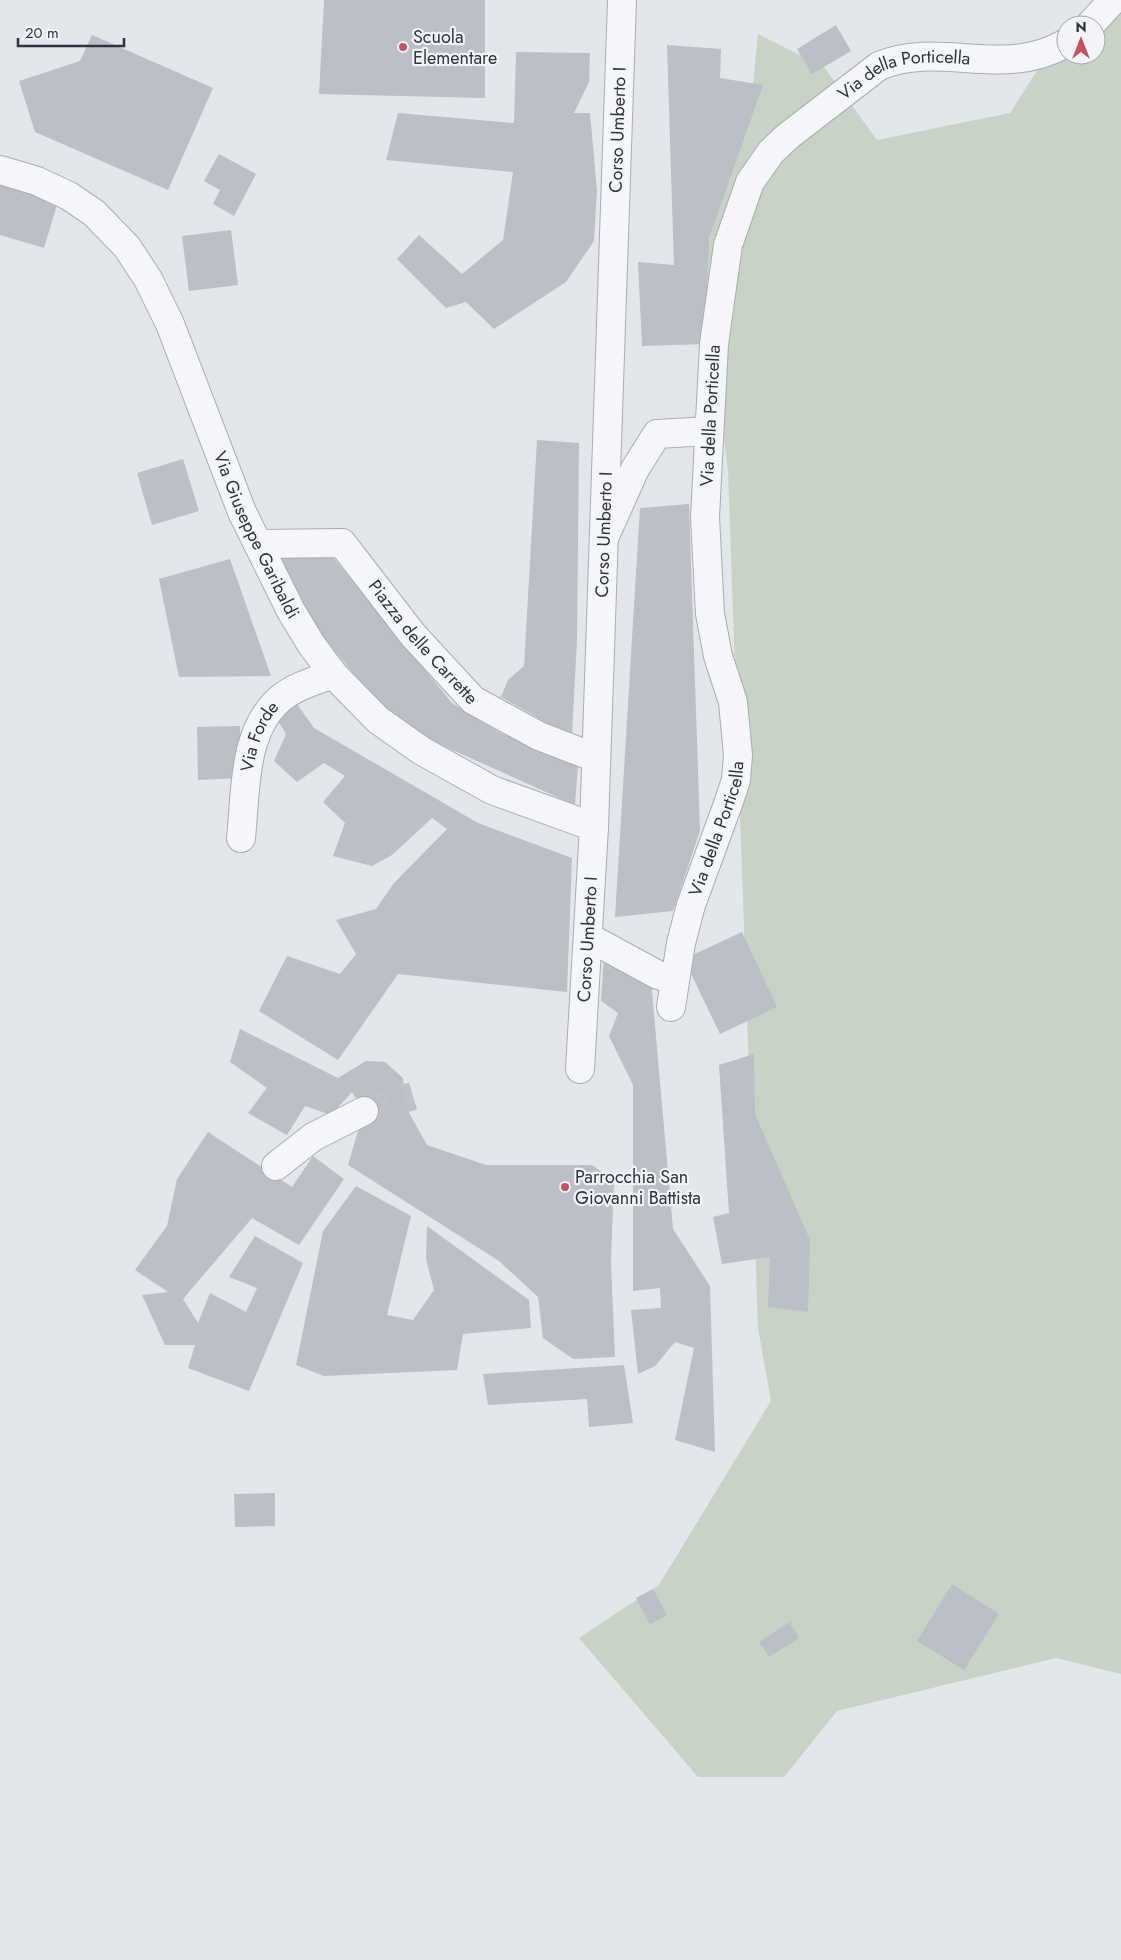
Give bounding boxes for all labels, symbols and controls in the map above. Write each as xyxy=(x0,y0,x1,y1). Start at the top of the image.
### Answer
scale bar xyxy=(18,15,124,47)
north arrow xyxy=(1056,15,1106,65)
text: N xyxy=(1075,17,1087,37)
text: 20 m xyxy=(25,22,59,44)
place label: Scuola Elementare xyxy=(413,24,497,71)
marker: Scuola Elementare xyxy=(397,41,409,53)
street label: Via della Porticella xyxy=(832,44,971,106)
street label: Corso Umberto I xyxy=(602,66,633,193)
street label: Via della Porticella xyxy=(694,344,727,487)
street label: Via Giuseppe Garibaldi xyxy=(207,447,306,624)
street label: Corso Umberto I xyxy=(589,471,619,598)
street label: Piazza delle Carrette xyxy=(362,574,484,710)
street label: Via Forde xyxy=(234,695,285,774)
street label: Via della Porticella xyxy=(682,760,750,900)
street label: Corso Umberto I xyxy=(571,876,604,1003)
place label: Parrocchia San Giovanni Battista xyxy=(575,1164,701,1211)
marker: Parrocchia San Giovanni Battista xyxy=(559,1181,571,1193)

